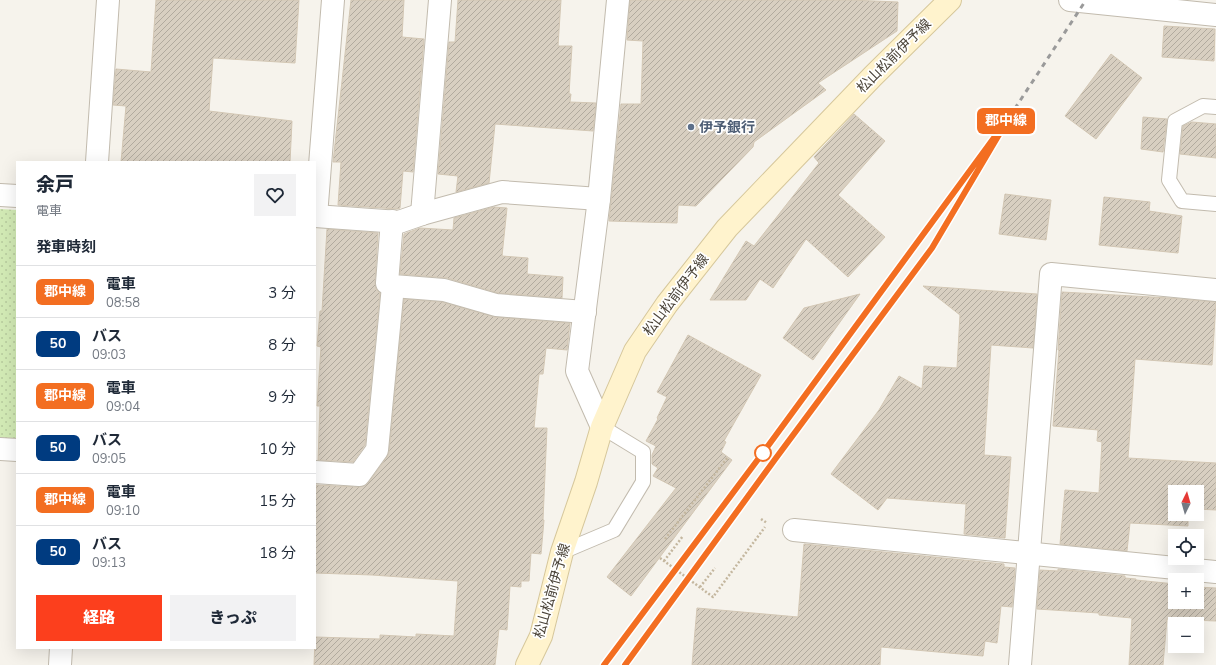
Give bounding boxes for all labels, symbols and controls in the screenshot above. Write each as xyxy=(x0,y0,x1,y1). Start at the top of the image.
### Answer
street label: 松山松前伊予線 xyxy=(853,15,935,97)
line badge: 郡中線 xyxy=(983,108,1029,134)
text: 郡中線 xyxy=(985,111,1027,130)
place label: 伊予銀行 xyxy=(699,118,755,137)
marker: 伊予銀行 xyxy=(686,122,696,132)
text: 余戸 xyxy=(36,172,74,198)
button: heart xyxy=(254,174,296,216)
text: 電車 xyxy=(36,202,62,220)
text: 発車時刻 xyxy=(36,237,96,257)
street label: 松山松前伊予線 xyxy=(639,250,713,340)
text: 電車 xyxy=(106,274,136,294)
text: 郡中線 xyxy=(44,282,86,301)
text: 3 分 xyxy=(268,283,296,303)
text: 08:58 xyxy=(106,294,140,312)
text: バス xyxy=(92,326,122,346)
text: 50 xyxy=(50,334,66,353)
text: 8 分 xyxy=(268,335,296,355)
text: 09:03 xyxy=(92,346,126,364)
text: 電車 xyxy=(106,378,136,398)
text: 郡中線 xyxy=(44,386,86,405)
text: 9 分 xyxy=(268,387,296,407)
text: 09:04 xyxy=(106,398,140,416)
text: バス xyxy=(92,430,122,450)
text: 50 xyxy=(50,438,66,457)
text: 10 分 xyxy=(259,439,296,459)
unlabelled marker xyxy=(754,444,772,462)
text: 09:05 xyxy=(92,450,126,468)
text: 電車 xyxy=(106,482,136,502)
north arrow xyxy=(1168,485,1204,521)
map controls xyxy=(1168,485,1204,653)
text: 郡中線 xyxy=(44,490,86,509)
text: 15 分 xyxy=(259,491,296,511)
text: 09:10 xyxy=(106,502,140,520)
button: locate xyxy=(1168,529,1204,565)
text: バス xyxy=(92,534,122,554)
street label: 松山松前伊予線 xyxy=(529,541,575,641)
text: 50 xyxy=(50,542,66,561)
text: 18 分 xyxy=(259,543,296,563)
text: 09:13 xyxy=(92,554,126,572)
button: + xyxy=(1168,573,1204,609)
button: 経路 xyxy=(36,595,162,641)
button: きっぷ xyxy=(170,595,296,641)
button: − xyxy=(1168,617,1204,653)

